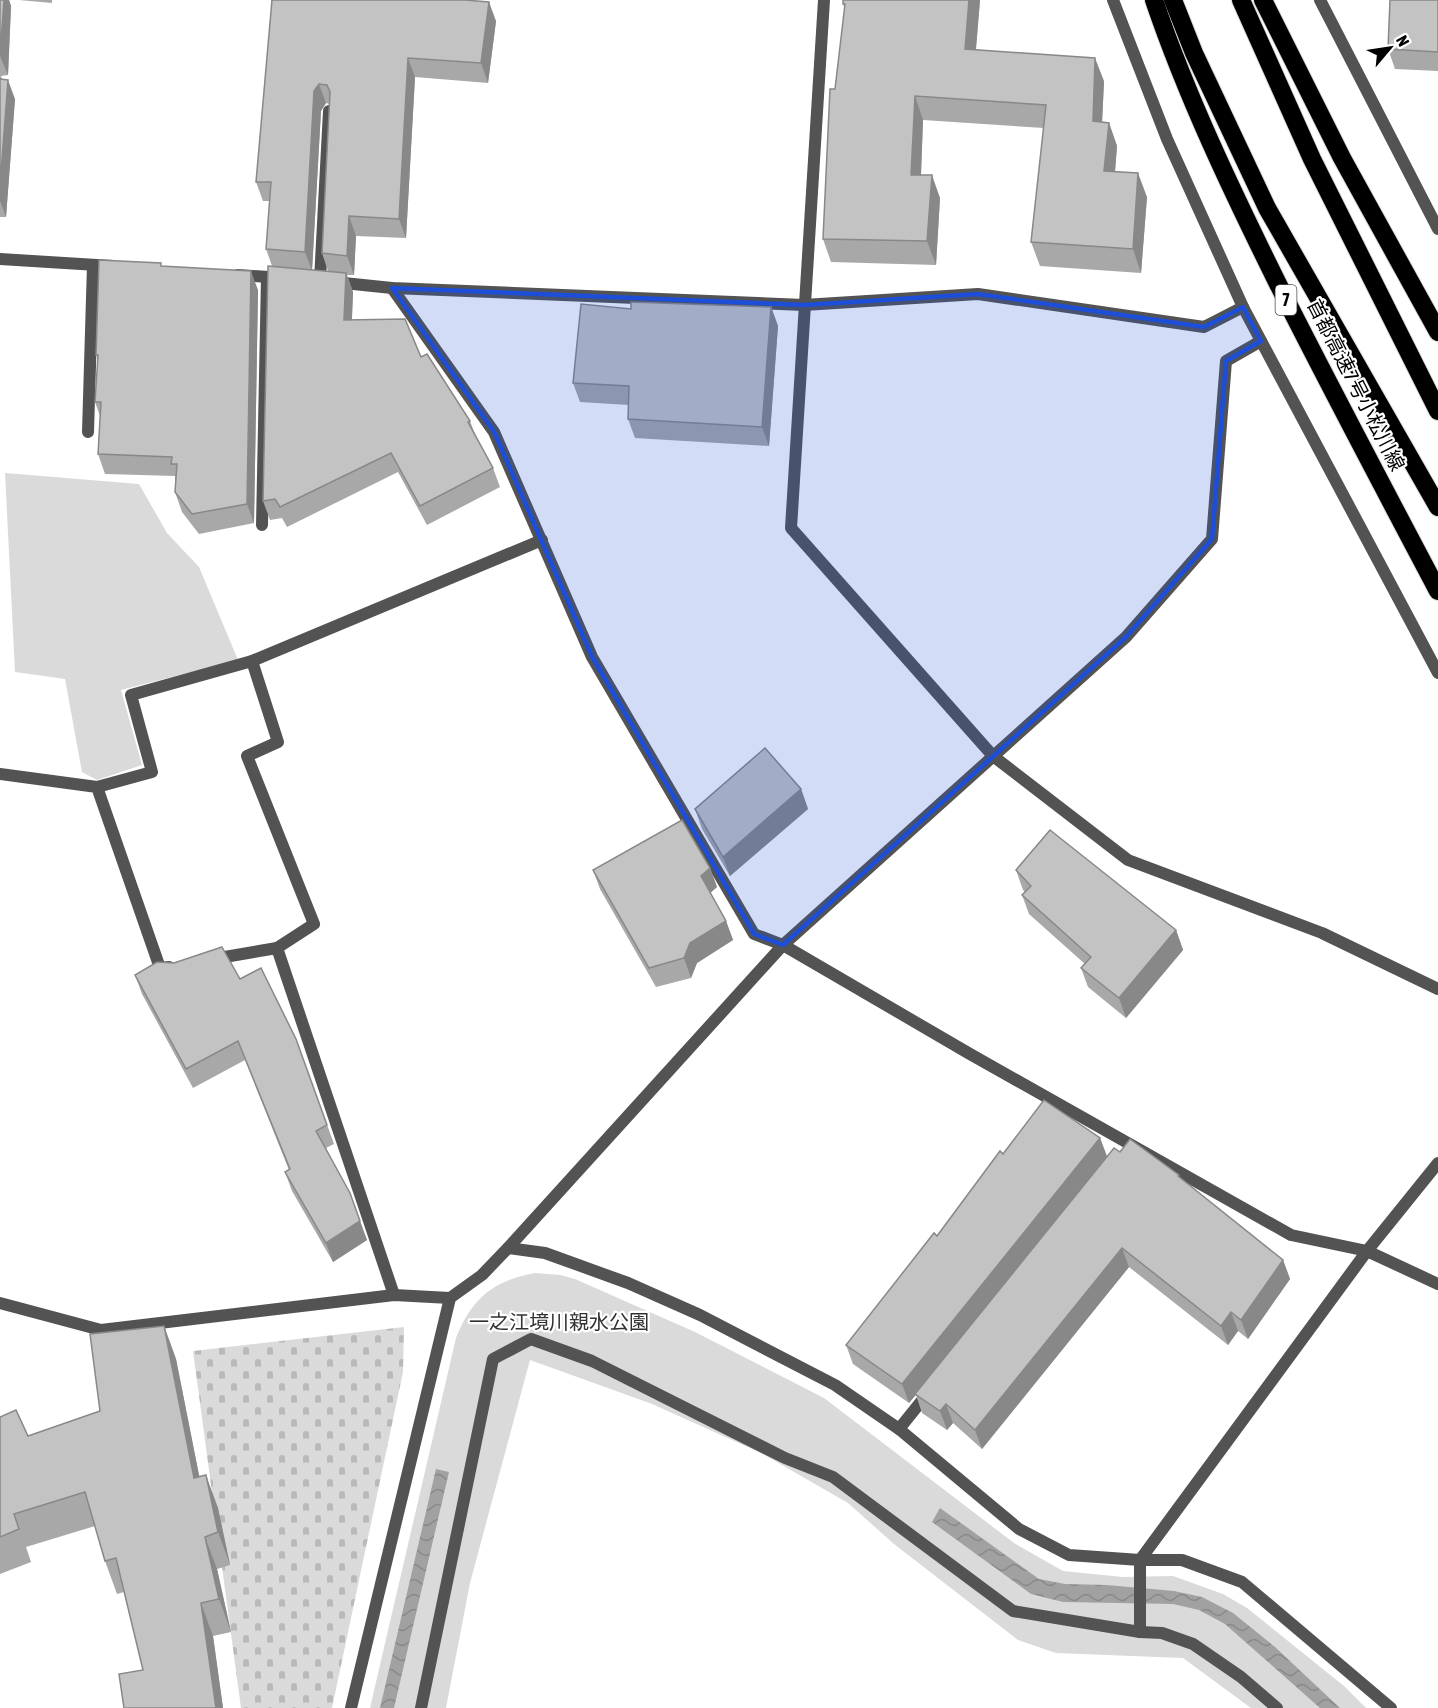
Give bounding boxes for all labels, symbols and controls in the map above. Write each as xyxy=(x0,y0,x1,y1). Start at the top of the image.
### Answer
north arrow xyxy=(1360,18,1420,78)
text: N xyxy=(1393,32,1413,49)
road number: 7 xyxy=(1276,285,1296,315)
street label: 首都高速7号小松川線 xyxy=(1303,295,1410,474)
park label: 一之江境川親水公園 xyxy=(469,1310,649,1333)

